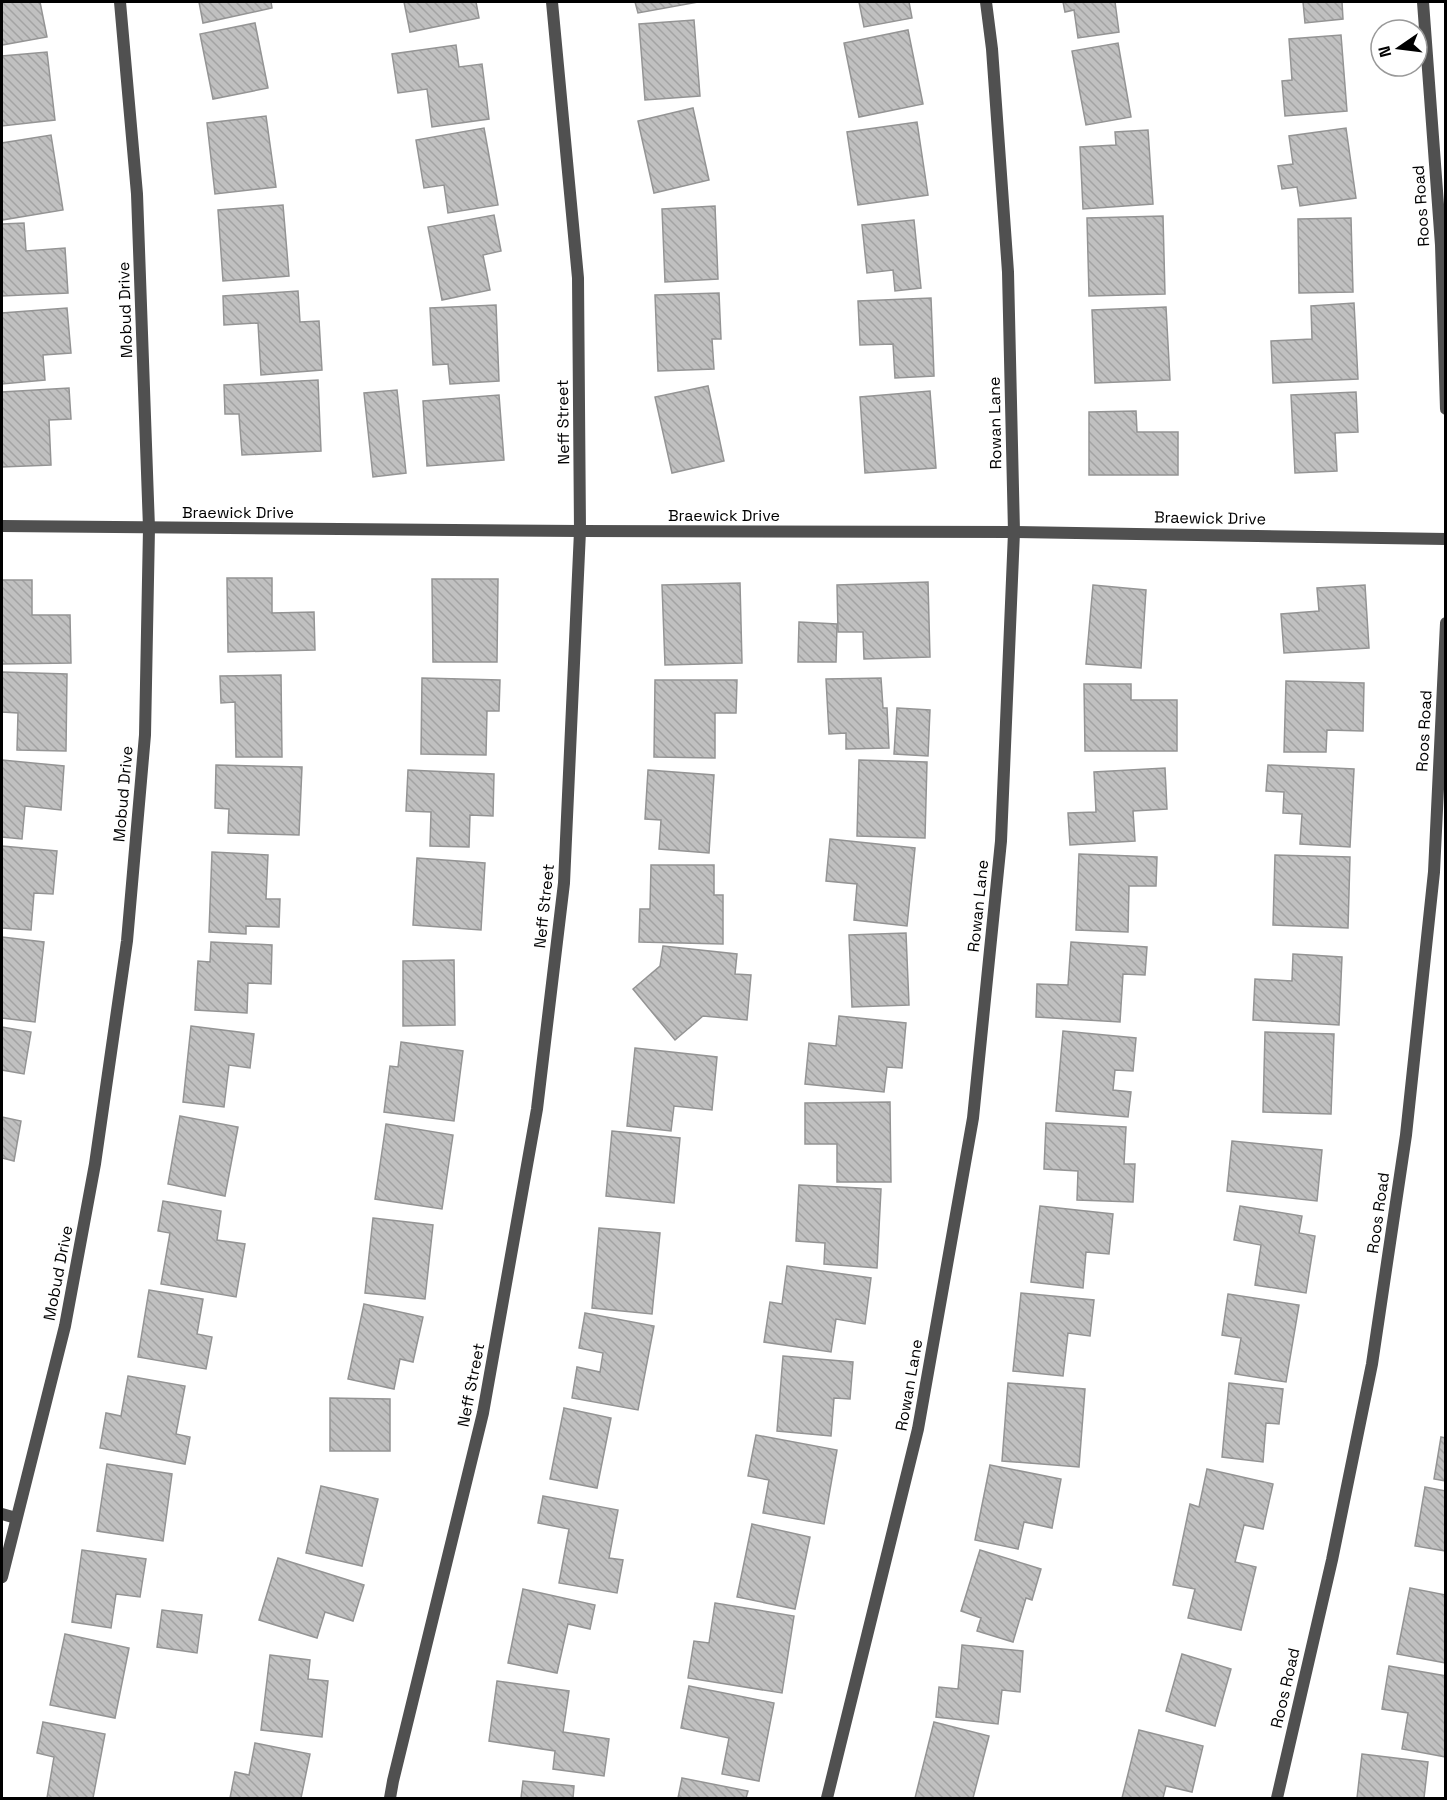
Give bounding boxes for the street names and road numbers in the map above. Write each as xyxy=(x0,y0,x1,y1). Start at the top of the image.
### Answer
street label: Roos Road xyxy=(1408,165,1434,247)
street label: Mobud Drive xyxy=(113,261,137,359)
street label: Rowan Lane xyxy=(984,376,1006,470)
street label: Neff Street xyxy=(552,379,574,465)
street label: Braewick Drive xyxy=(182,502,294,523)
street label: Braewick Drive xyxy=(668,505,780,526)
street label: Braewick Drive xyxy=(1154,507,1266,529)
street label: Roos Road xyxy=(1411,690,1437,772)
street label: Mobud Drive xyxy=(108,745,138,843)
street label: Rowan Lane xyxy=(963,859,993,953)
street label: Neff Street xyxy=(529,863,559,949)
street label: Roos Road xyxy=(1362,1171,1394,1255)
street label: Mobud Drive xyxy=(38,1224,78,1322)
street label: Rowan Lane xyxy=(891,1337,927,1433)
street label: Neff Street xyxy=(453,1341,489,1429)
street label: Roos Road xyxy=(1266,1646,1304,1730)

